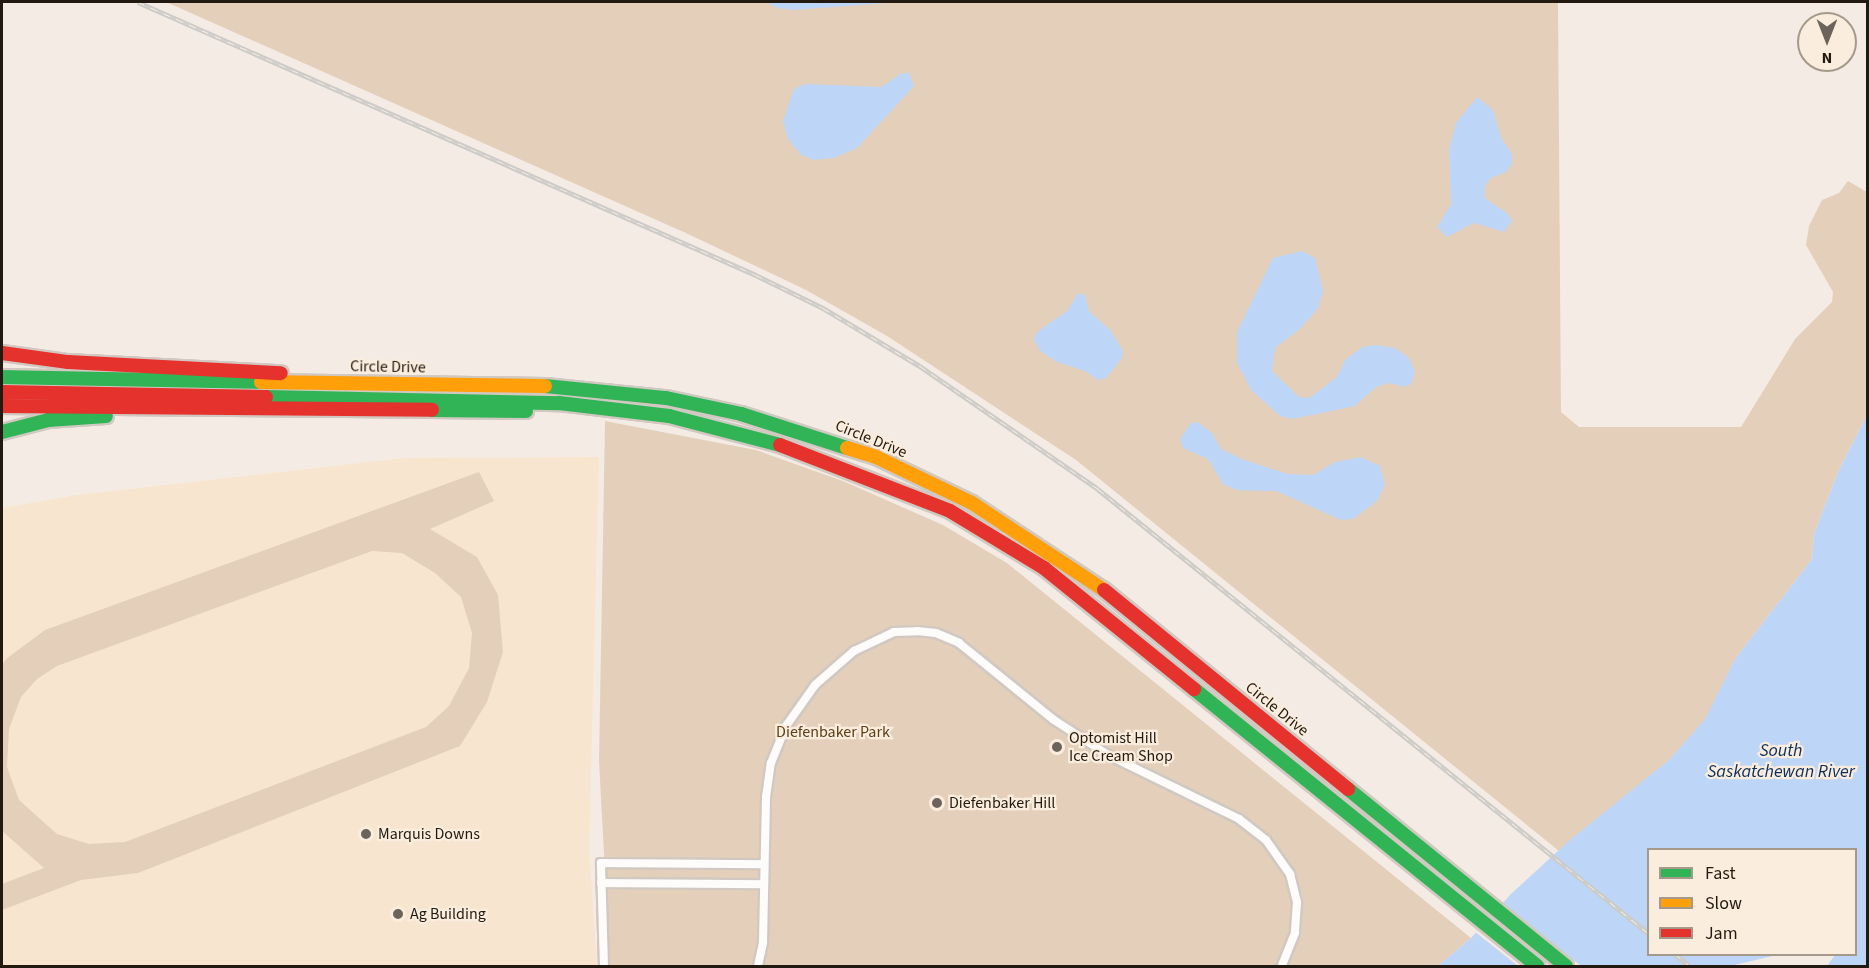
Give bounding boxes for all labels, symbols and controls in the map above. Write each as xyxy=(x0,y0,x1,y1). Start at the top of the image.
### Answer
north arrow xyxy=(1797,12,1857,72)
text: N xyxy=(1822,47,1832,69)
street label: Circle Drive xyxy=(350,357,426,377)
street label: Circle Drive xyxy=(832,416,910,462)
street label: Circle Drive xyxy=(1242,678,1312,740)
park label: Diefenbaker Park xyxy=(776,722,890,742)
place label: Optomist Hill Ice Cream Shop xyxy=(1069,728,1173,766)
marker: Optomist Hill Ice Cream Shop xyxy=(1050,740,1064,754)
water label: South Saskatchewan River xyxy=(1707,741,1855,783)
place label: Diefenbaker Hill xyxy=(949,793,1055,813)
marker: Diefenbaker Hill xyxy=(930,796,944,810)
place label: Marquis Downs xyxy=(378,824,480,844)
marker: Marquis Downs xyxy=(359,827,373,841)
legend xyxy=(1647,848,1857,956)
text: Fast xyxy=(1705,861,1736,886)
text: Slow xyxy=(1705,891,1742,916)
place label: Ag Building xyxy=(410,904,486,924)
marker: Ag Building xyxy=(391,907,405,921)
text: Jam xyxy=(1705,921,1738,946)

